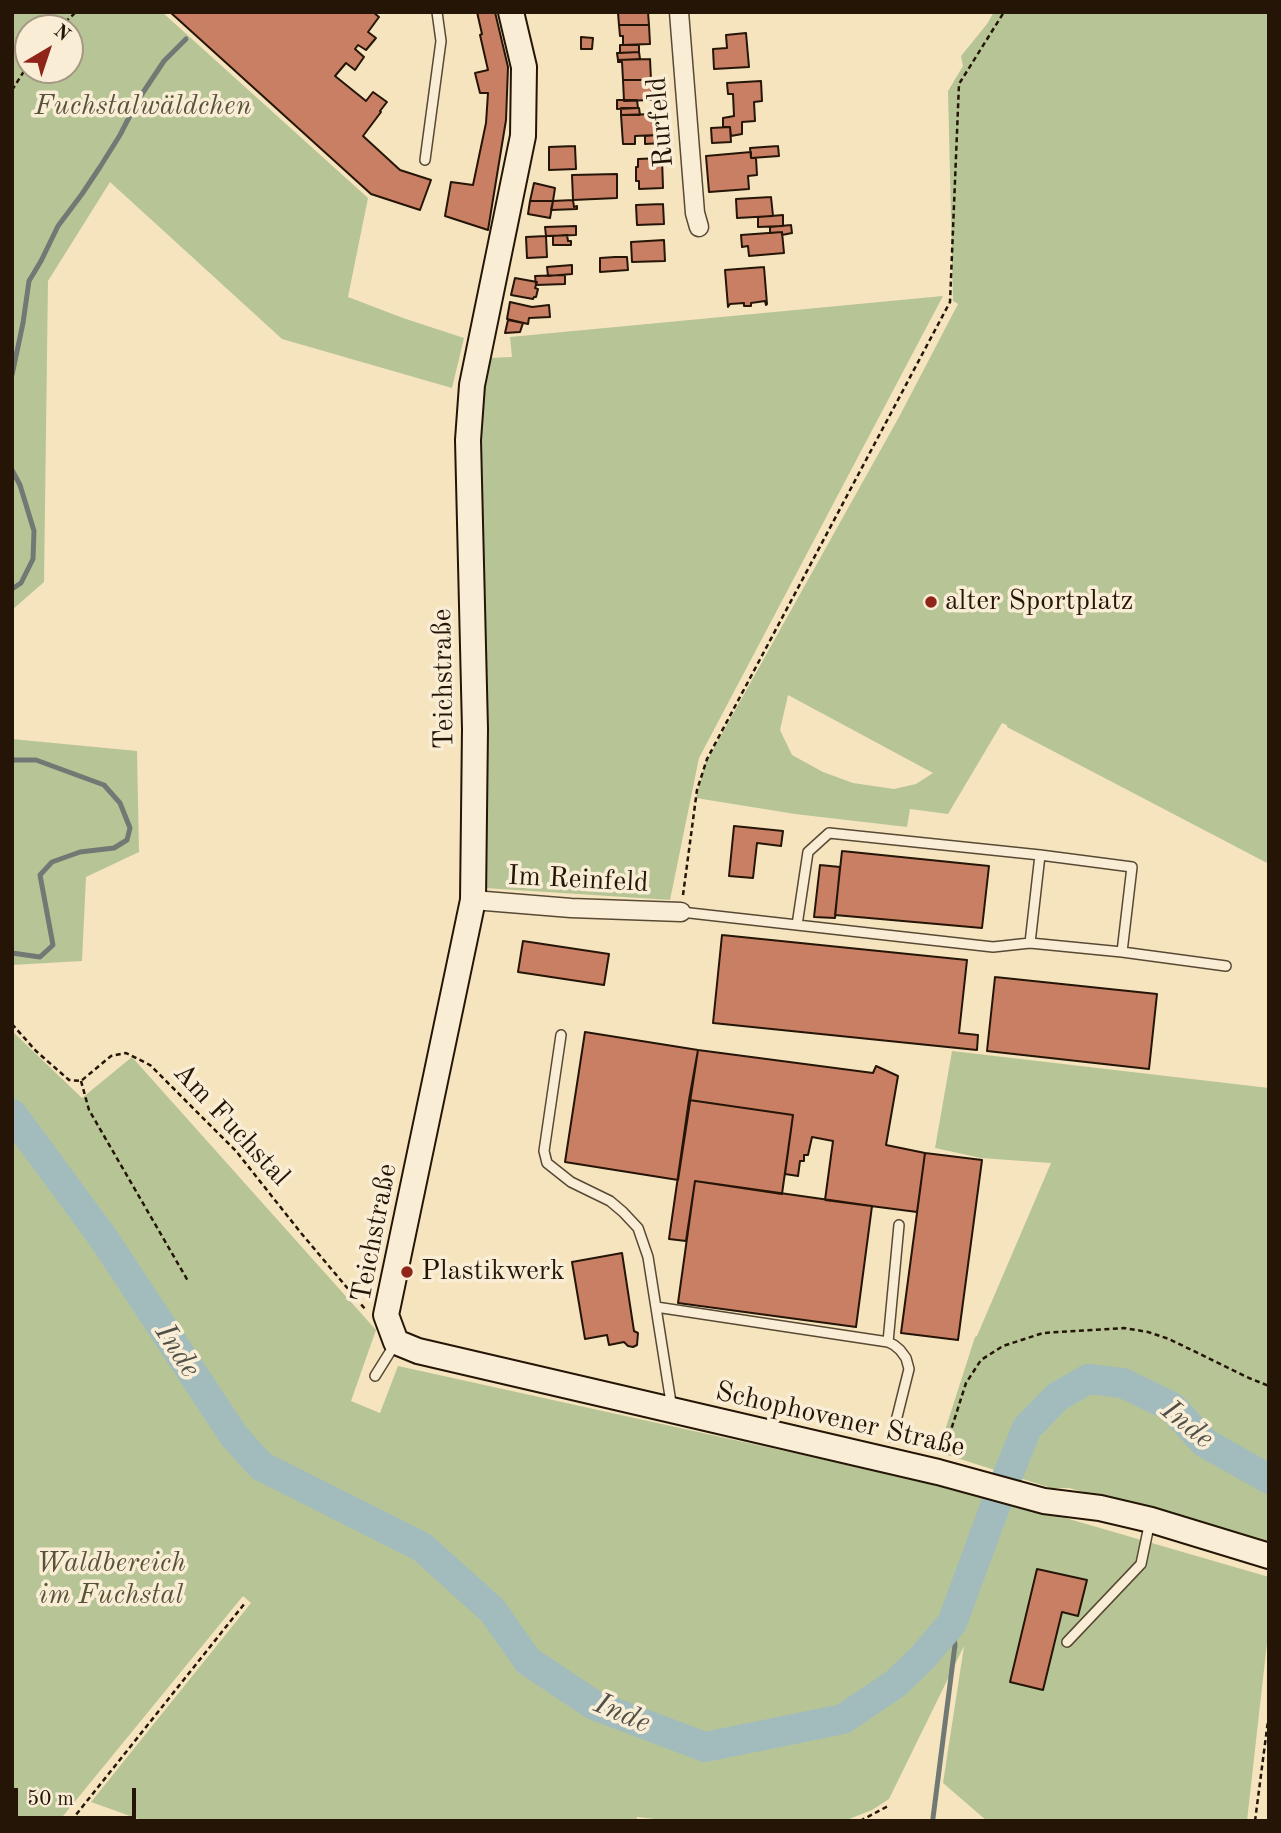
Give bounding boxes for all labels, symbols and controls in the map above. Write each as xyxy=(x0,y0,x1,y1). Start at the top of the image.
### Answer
north arrow xyxy=(14,14,84,84)
text: N xyxy=(50,22,73,46)
street label: Rurfeld xyxy=(640,75,682,169)
park label: Fuchstalwäldchen xyxy=(35,90,251,124)
place label: alter Sportplatz xyxy=(945,585,1133,619)
marker: alter Sportplatz xyxy=(923,594,939,610)
street label: Teichstraße xyxy=(426,608,462,750)
street label: Im Reinfeld xyxy=(507,860,649,900)
street label: Am Fuchstal xyxy=(165,1056,297,1194)
street label: Teichstraße xyxy=(345,1161,405,1305)
place label: Plastikwerk xyxy=(421,1255,565,1289)
marker: Plastikwerk xyxy=(399,1264,415,1280)
water label: Inde xyxy=(146,1317,208,1385)
street label: Schophovener Straße xyxy=(712,1375,968,1465)
water label: Inde xyxy=(1153,1393,1221,1457)
park label: Waldbereich im Fuchstal xyxy=(36,1547,186,1613)
water label: Inde xyxy=(589,1686,655,1742)
scale bar xyxy=(18,1773,140,1817)
text: 50 m xyxy=(27,1789,74,1810)

